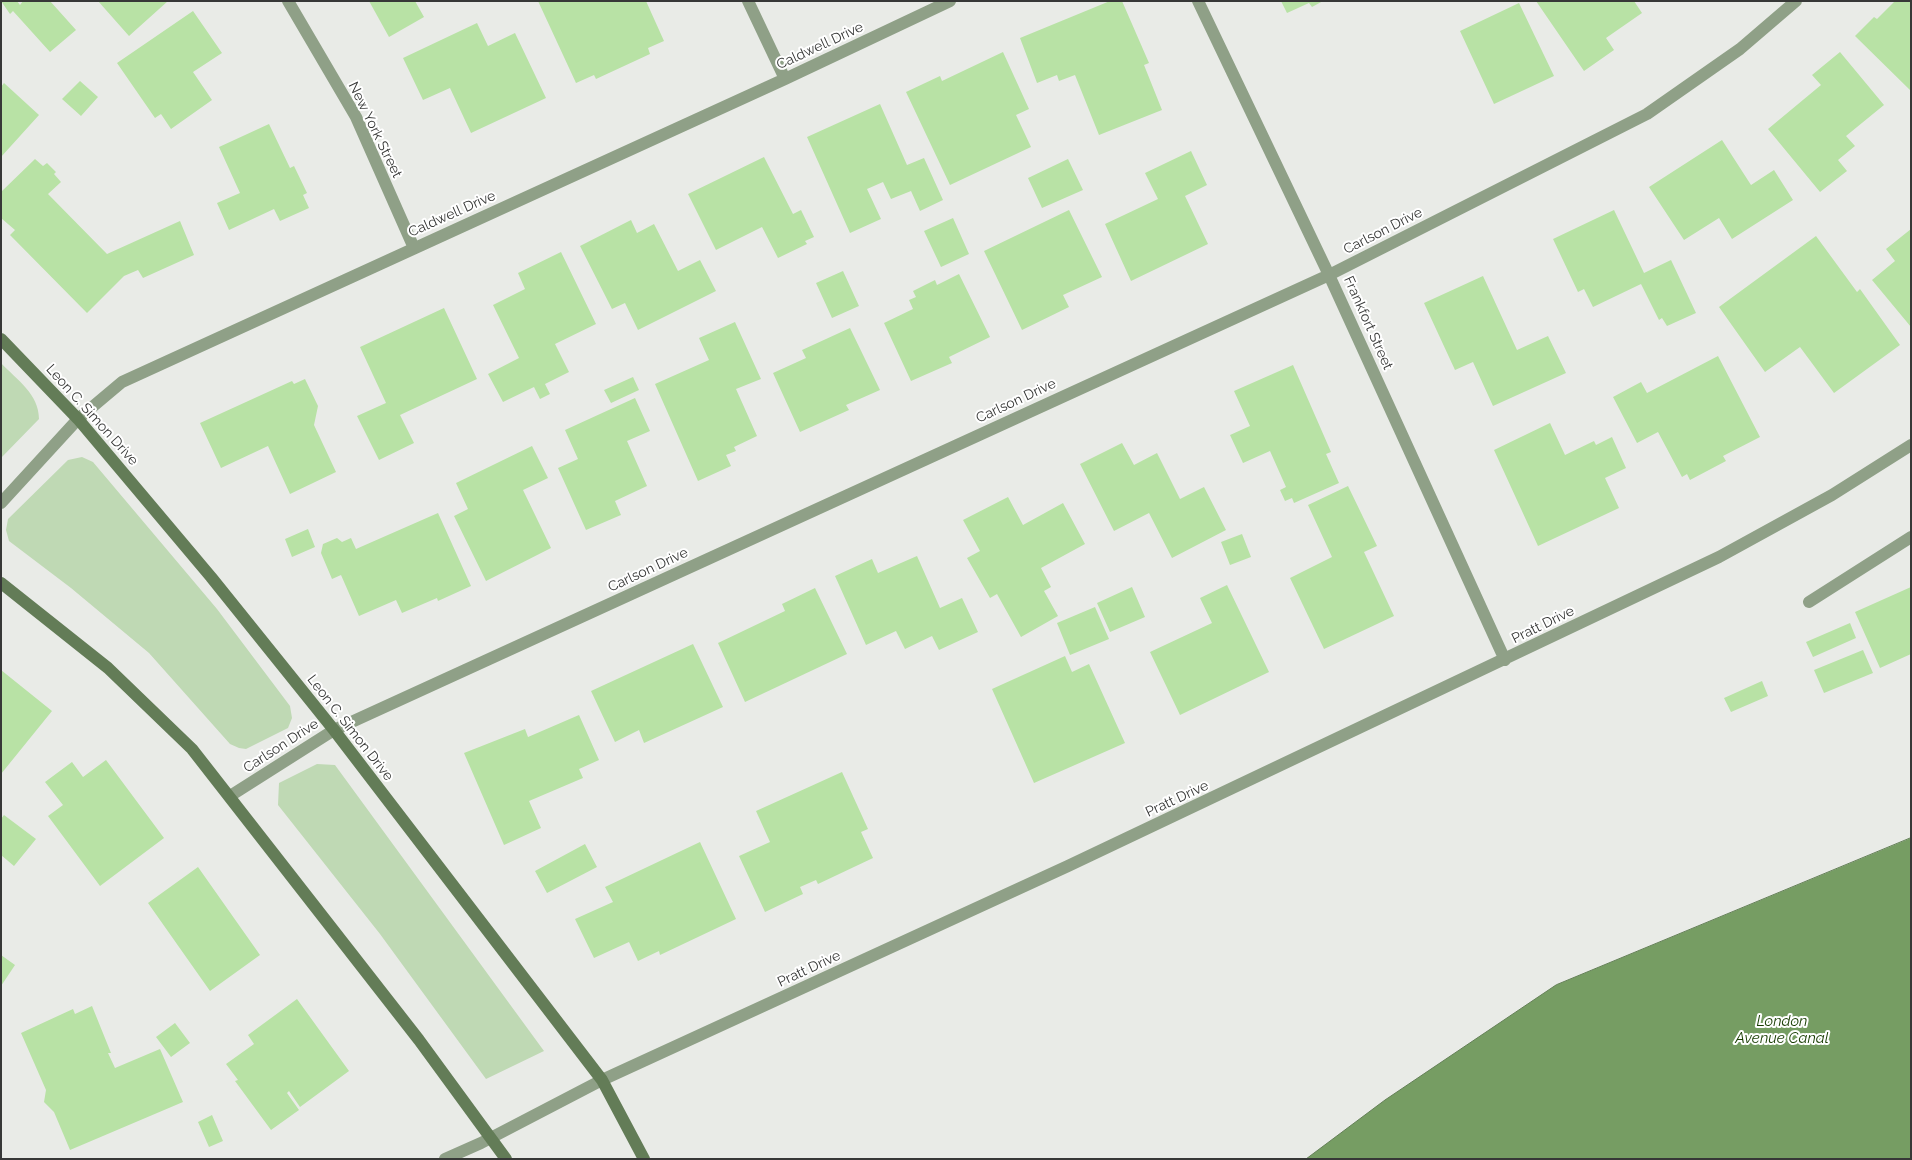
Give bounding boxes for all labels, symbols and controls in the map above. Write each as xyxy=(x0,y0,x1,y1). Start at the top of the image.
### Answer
street label: Caldwell Drive xyxy=(774,19,866,73)
street label: New York Street xyxy=(345,79,405,181)
street label: Caldwell Drive xyxy=(406,187,498,241)
street label: Carlson Drive xyxy=(1341,204,1425,258)
street label: Frankfort Street xyxy=(1340,274,1396,372)
street label: Leon C. Simon Drive xyxy=(42,361,142,469)
street label: Carlson Drive xyxy=(973,375,1059,427)
street label: Carlson Drive xyxy=(605,544,691,596)
street label: Pratt Drive xyxy=(1509,603,1577,647)
street label: Leon C. Simon Drive xyxy=(303,672,397,784)
street label: Carlson Drive xyxy=(240,715,322,777)
street label: Pratt Drive xyxy=(1143,777,1211,821)
street label: Pratt Drive xyxy=(775,947,843,991)
water label: London Avenue Canal xyxy=(1735,1012,1829,1047)

